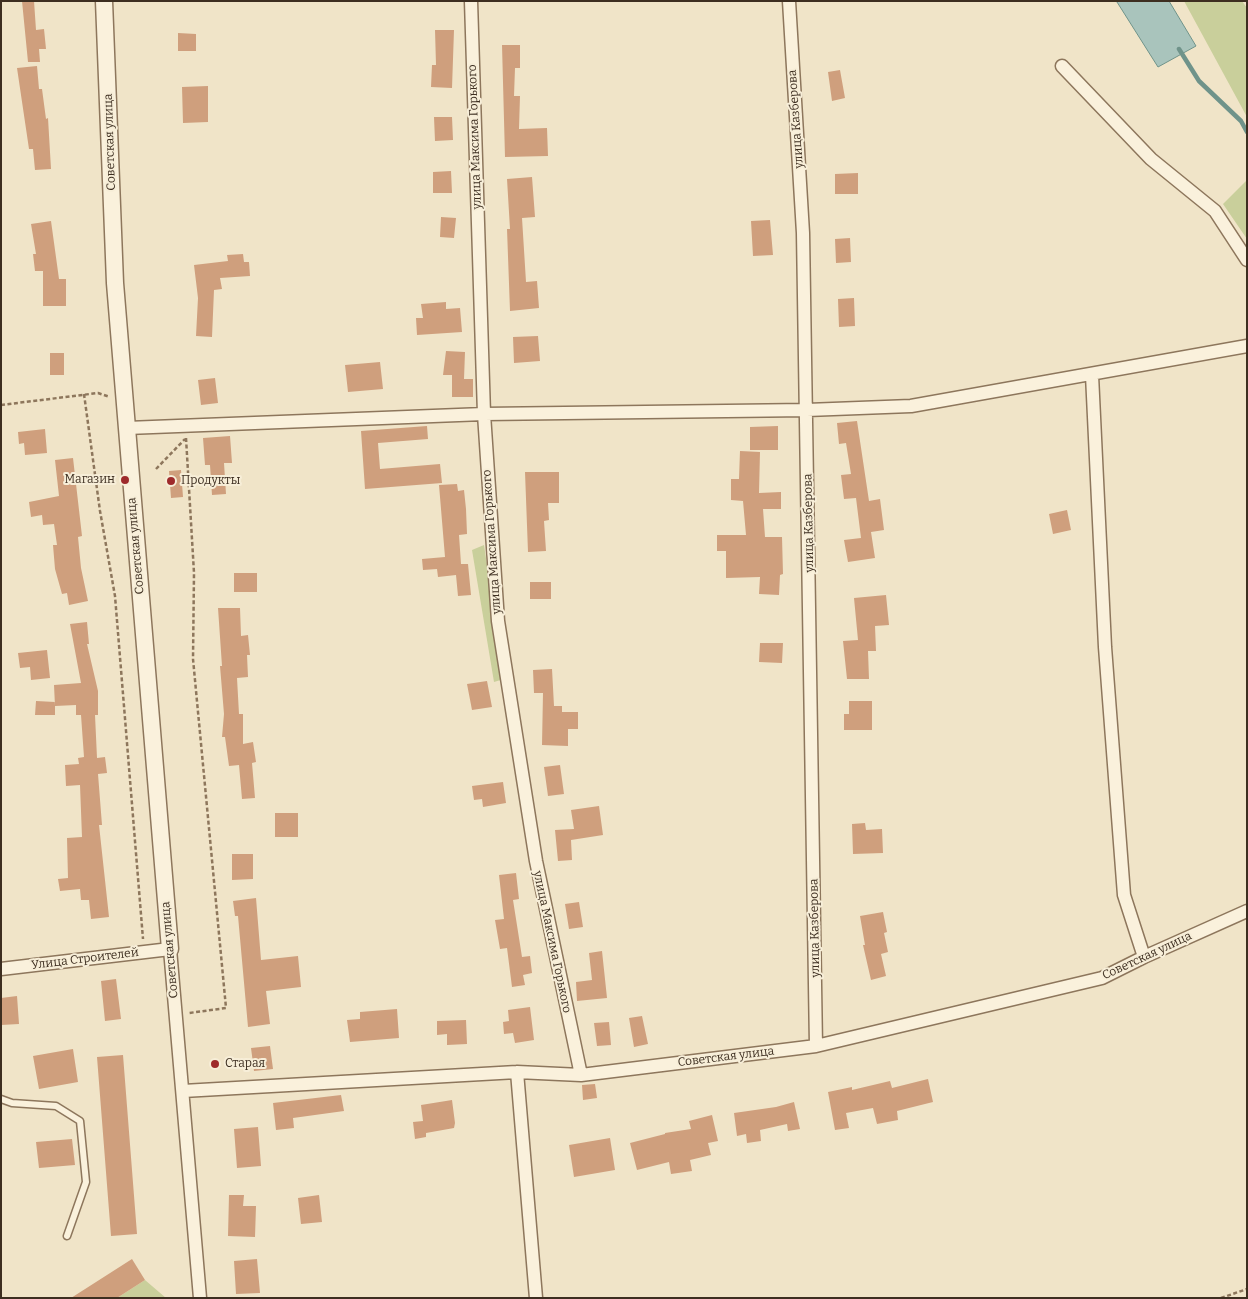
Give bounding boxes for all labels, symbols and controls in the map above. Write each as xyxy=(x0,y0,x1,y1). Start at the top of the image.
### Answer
street label: улица Максима Горького xyxy=(465,64,485,210)
street label: улица Казберова xyxy=(785,69,807,169)
street label: Советская улица xyxy=(101,93,119,191)
street label: улица Максима Горького xyxy=(480,469,504,615)
place label: Магазин xyxy=(65,473,115,487)
street label: улица Казберова xyxy=(801,473,817,573)
marker: Магазин xyxy=(119,474,131,486)
place label: Продукты xyxy=(181,474,240,488)
marker: Продукты xyxy=(165,475,177,487)
street label: Советская улица xyxy=(125,497,147,595)
street label: улица Максима Горького xyxy=(530,870,574,1014)
street label: улица Казберова xyxy=(807,878,823,978)
street label: Советская улица xyxy=(159,901,181,999)
street label: Советская улица xyxy=(1100,929,1194,983)
street label: Улица Строителей xyxy=(31,945,139,973)
street label: Советская улица xyxy=(677,1044,775,1070)
place label: Старая xyxy=(225,1057,265,1071)
marker: Старая xyxy=(209,1058,221,1070)

